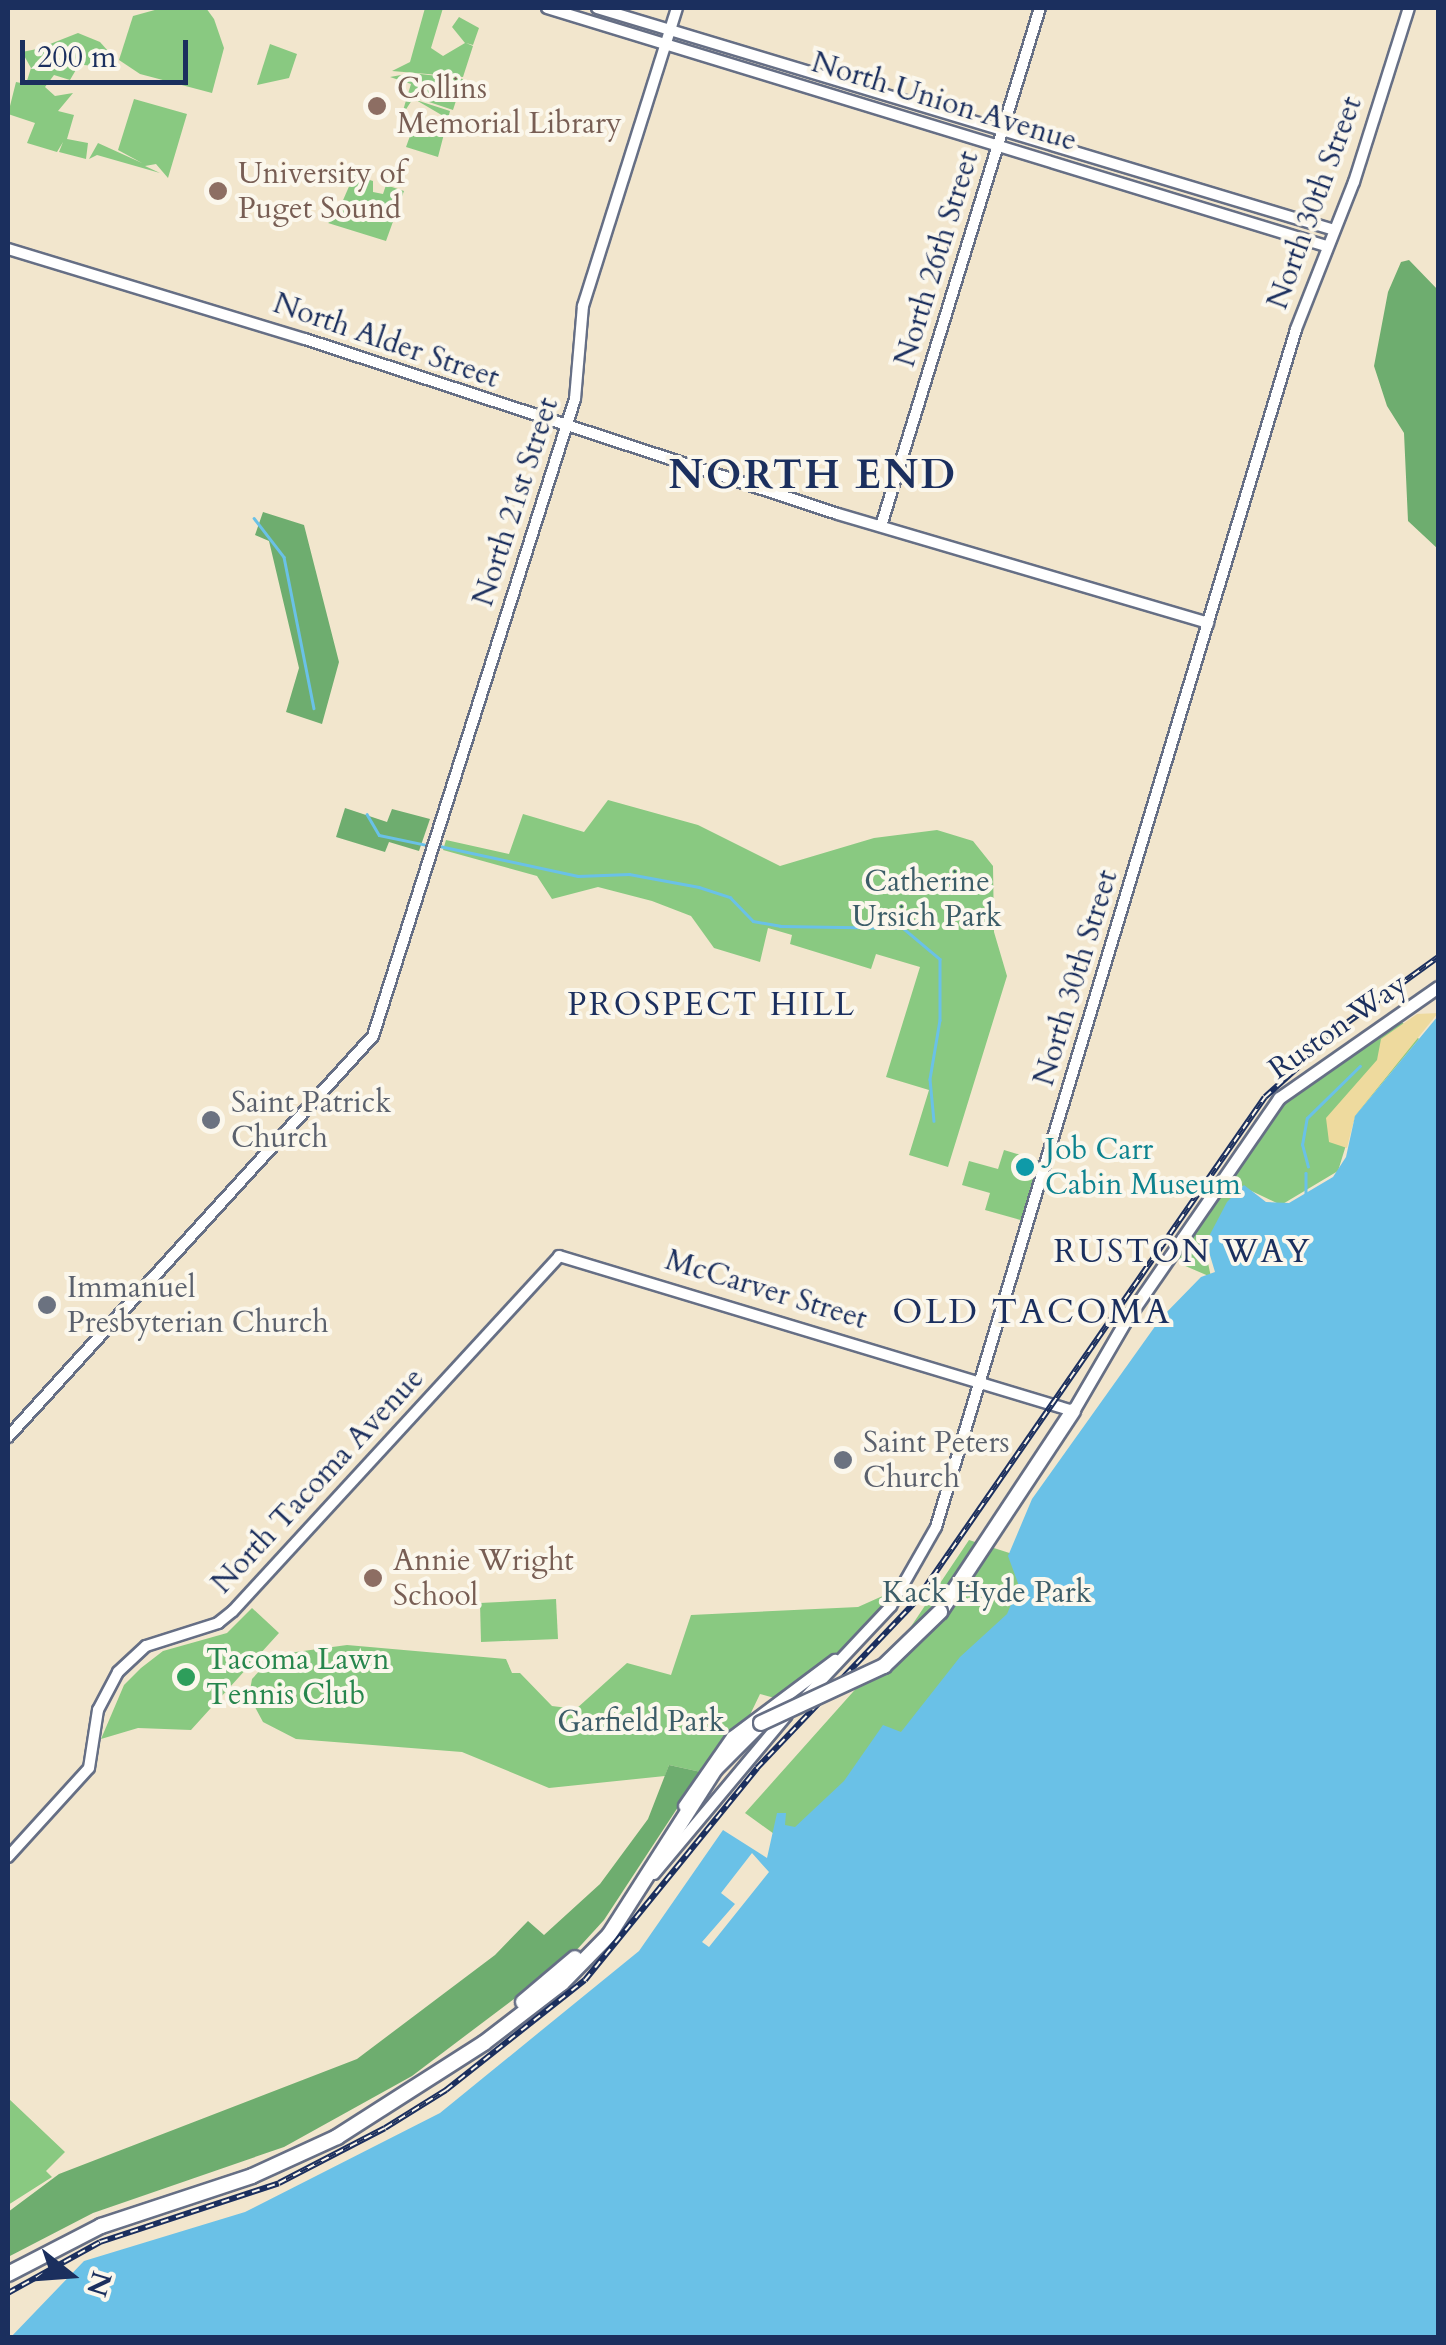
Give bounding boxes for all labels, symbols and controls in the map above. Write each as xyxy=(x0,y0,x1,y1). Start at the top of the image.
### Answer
scale bar xyxy=(25,20,192,82)
text: 200 m xyxy=(37,37,117,78)
street label: North Union Avenue xyxy=(807,45,1081,159)
place label: Collins Memorial Library xyxy=(397,71,622,142)
street label: North 30th Street xyxy=(1260,92,1370,314)
marker: Collins Memorial Library xyxy=(366,95,388,117)
street label: North 26th Street xyxy=(887,147,987,371)
place label: University of Puget Sound xyxy=(238,156,405,226)
marker: University of Puget Sound xyxy=(207,180,229,202)
street label: North Alder Street xyxy=(268,285,504,397)
street label: North 21st Street xyxy=(465,393,567,611)
district label: NORTH END xyxy=(669,452,957,500)
park label: Catherine Ursich Park xyxy=(852,864,1002,934)
street label: North 30th Street xyxy=(1026,866,1126,1090)
street label: Ruston Way xyxy=(1262,966,1414,1088)
district label: PROSPECT HILL xyxy=(568,986,856,1024)
place label: Saint Patrick Church xyxy=(231,1085,391,1156)
marker: Saint Patrick Church xyxy=(200,1109,222,1131)
place label: Job Carr Cabin Museum xyxy=(1045,1132,1241,1202)
marker: Job Carr Cabin Museum xyxy=(1014,1156,1036,1178)
district label: RUSTON WAY xyxy=(1054,1233,1312,1271)
street label: McCarver Street xyxy=(661,1242,871,1338)
place label: Immanuel Presbyterian Church xyxy=(67,1270,329,1340)
district label: OLD TACOMA xyxy=(892,1291,1172,1333)
marker: Immanuel Presbyterian Church xyxy=(36,1294,58,1316)
street label: North Tacoma Avenue xyxy=(204,1361,432,1601)
place label: Saint Peters Church xyxy=(863,1425,1009,1496)
marker: Saint Peters Church xyxy=(832,1449,854,1471)
place label: Annie Wright School xyxy=(393,1543,574,1614)
marker: Annie Wright School xyxy=(362,1567,384,1589)
park label: Kack Hyde Park xyxy=(882,1575,1092,1611)
place label: Tacoma Lawn Tennis Club xyxy=(206,1642,389,1712)
marker: Tacoma Lawn Tennis Club xyxy=(175,1666,197,1688)
park label: Garfield Park xyxy=(557,1704,725,1740)
north arrow xyxy=(20,2225,120,2325)
text: N xyxy=(77,2267,120,2301)

